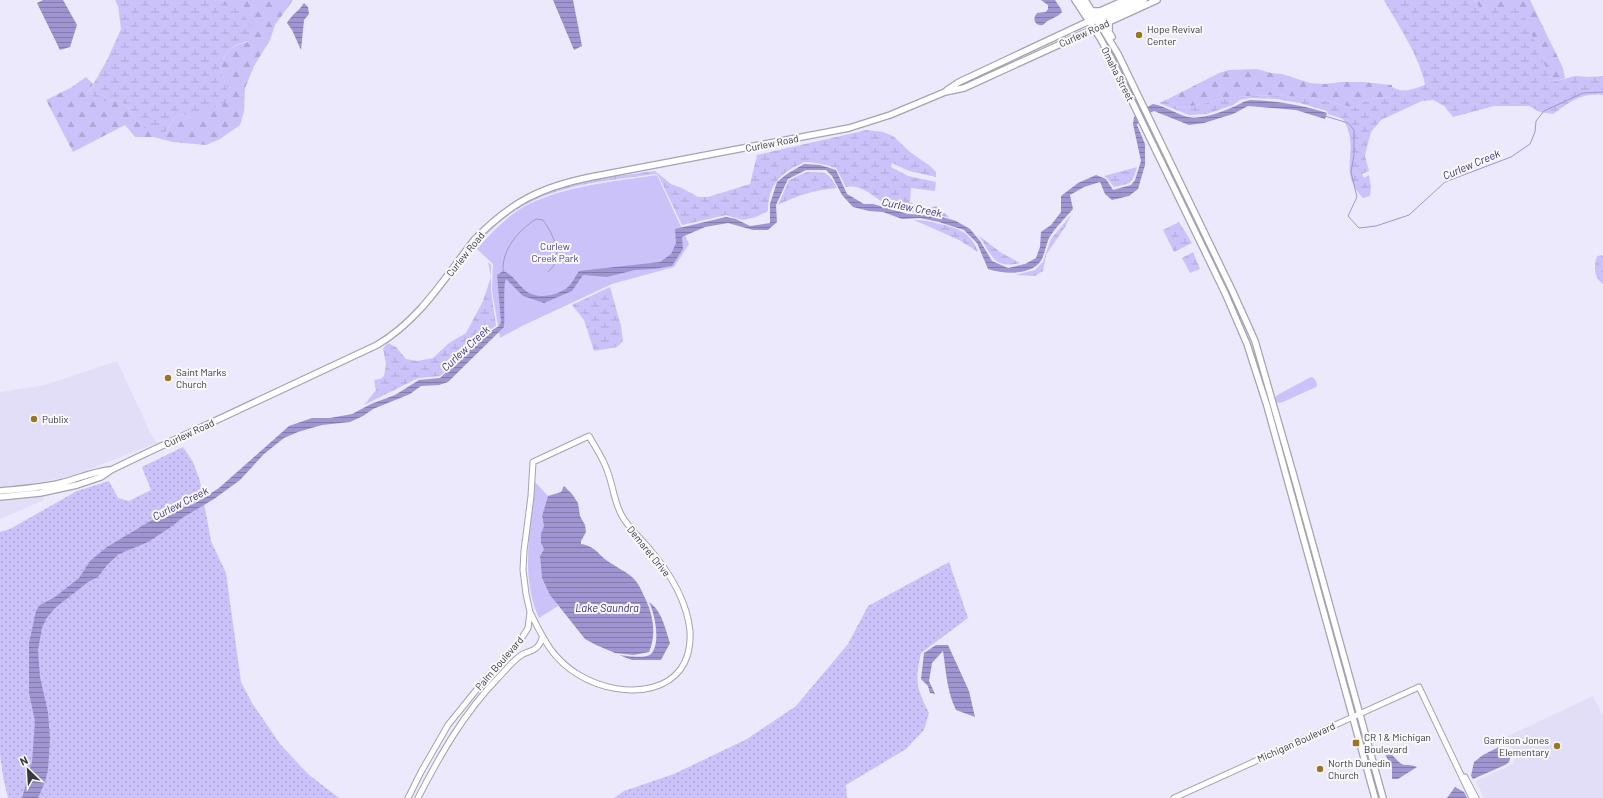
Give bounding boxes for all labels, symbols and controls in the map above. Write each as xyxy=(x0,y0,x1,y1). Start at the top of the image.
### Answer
street label: Curlew Road xyxy=(1057,17,1111,49)
place label: Hope Revival Center xyxy=(1147,23,1202,47)
marker: Hope Revival Center xyxy=(1134,30,1144,40)
street label: Omaha Street xyxy=(1099,45,1137,104)
street label: Curlew Road xyxy=(744,132,800,154)
water label: Curlew Creek xyxy=(1440,146,1502,182)
water label: Curlew Creek xyxy=(881,195,944,219)
street label: Curlew Road xyxy=(443,229,487,279)
park label: Curlew Creek Park xyxy=(532,240,578,264)
water label: Curlew Creek xyxy=(438,322,492,374)
place label: Saint Marks Church xyxy=(176,366,226,390)
marker: Saint Marks Church xyxy=(163,373,173,383)
place label: Publix xyxy=(42,413,69,425)
marker: Publix xyxy=(29,414,39,424)
street label: Curlew Road xyxy=(162,416,216,450)
water label: Curlew Creek xyxy=(150,483,211,523)
street label: Demaret Drive xyxy=(625,523,673,579)
water label: Lake Saundra xyxy=(575,601,639,614)
street label: Palm Boulevard xyxy=(473,634,525,692)
street label: Michigan Boulevard xyxy=(1255,719,1337,765)
place label: CR 1 & Michigan Boulevard xyxy=(1364,731,1431,755)
place label: Garrison Jones Elementary xyxy=(1484,734,1549,758)
marker: CR 1 & Michigan Boulevard xyxy=(1351,738,1361,748)
marker: Garrison Jones Elementary xyxy=(1552,741,1562,751)
north arrow xyxy=(8,750,48,790)
text: N xyxy=(17,753,30,768)
place label: North Dunedin Church xyxy=(1328,757,1390,781)
marker: North Dunedin Church xyxy=(1315,764,1325,774)

